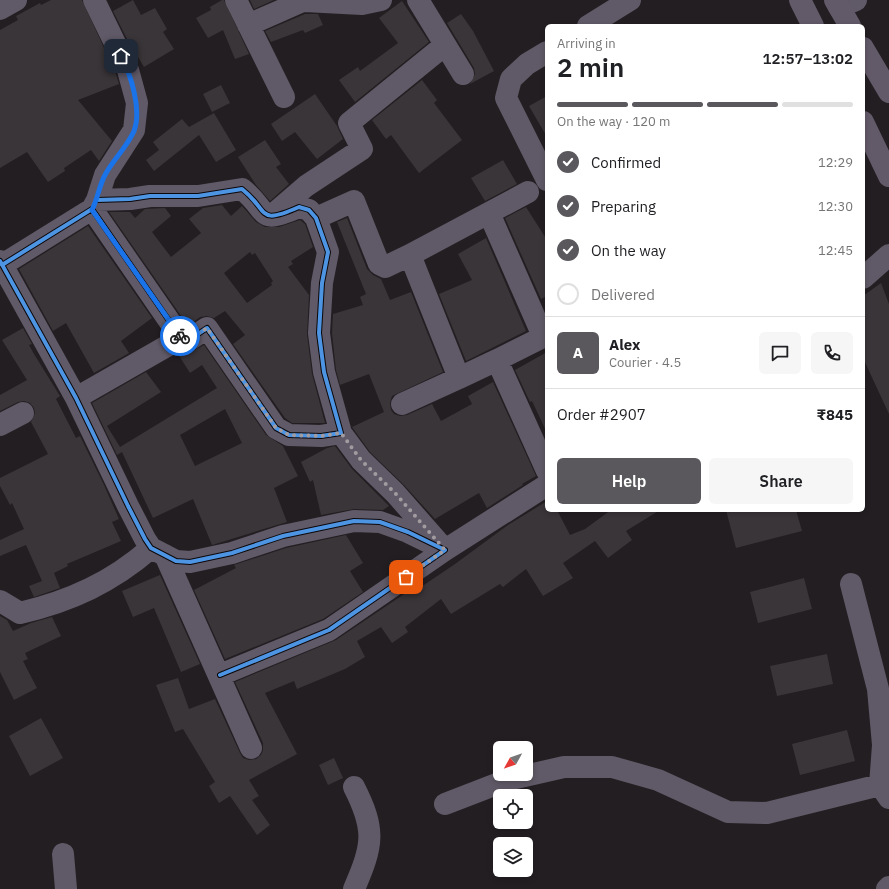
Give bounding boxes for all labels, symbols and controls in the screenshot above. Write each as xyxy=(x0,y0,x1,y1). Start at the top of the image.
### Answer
text: Arriving in xyxy=(557,35,616,52)
pin xyxy=(104,39,138,73)
icon: home xyxy=(110,45,132,67)
text: 12:57–13:02 xyxy=(763,49,853,68)
text: 2 min xyxy=(557,50,624,84)
text: On the way · 120 m xyxy=(557,113,670,130)
icon: check xyxy=(557,151,579,173)
text: Confirmed xyxy=(591,153,661,172)
text: 12:29 xyxy=(818,154,853,171)
icon: check xyxy=(557,195,579,217)
text: Preparing xyxy=(591,197,656,216)
text: 12:30 xyxy=(818,198,853,215)
icon: check xyxy=(557,239,579,261)
text: On the way xyxy=(591,241,666,260)
text: 12:45 xyxy=(818,242,853,259)
text: Delivered xyxy=(591,285,655,304)
courier xyxy=(160,316,200,356)
icon: bike xyxy=(169,325,191,347)
button: chat xyxy=(759,332,801,374)
button: phone xyxy=(811,332,853,374)
text: Alex xyxy=(609,335,640,354)
text: A xyxy=(573,343,583,362)
text: Courier · 4.5 xyxy=(609,354,681,371)
text: Order #2907 xyxy=(557,405,646,424)
text: ₹845 xyxy=(817,405,853,424)
button: Help xyxy=(557,458,701,504)
button: Share xyxy=(709,458,853,504)
pin xyxy=(389,560,423,594)
icon: bag xyxy=(395,566,417,588)
north arrow xyxy=(493,741,533,781)
map controls xyxy=(493,741,533,877)
button: locate xyxy=(493,789,533,829)
button: layers xyxy=(493,837,533,877)

